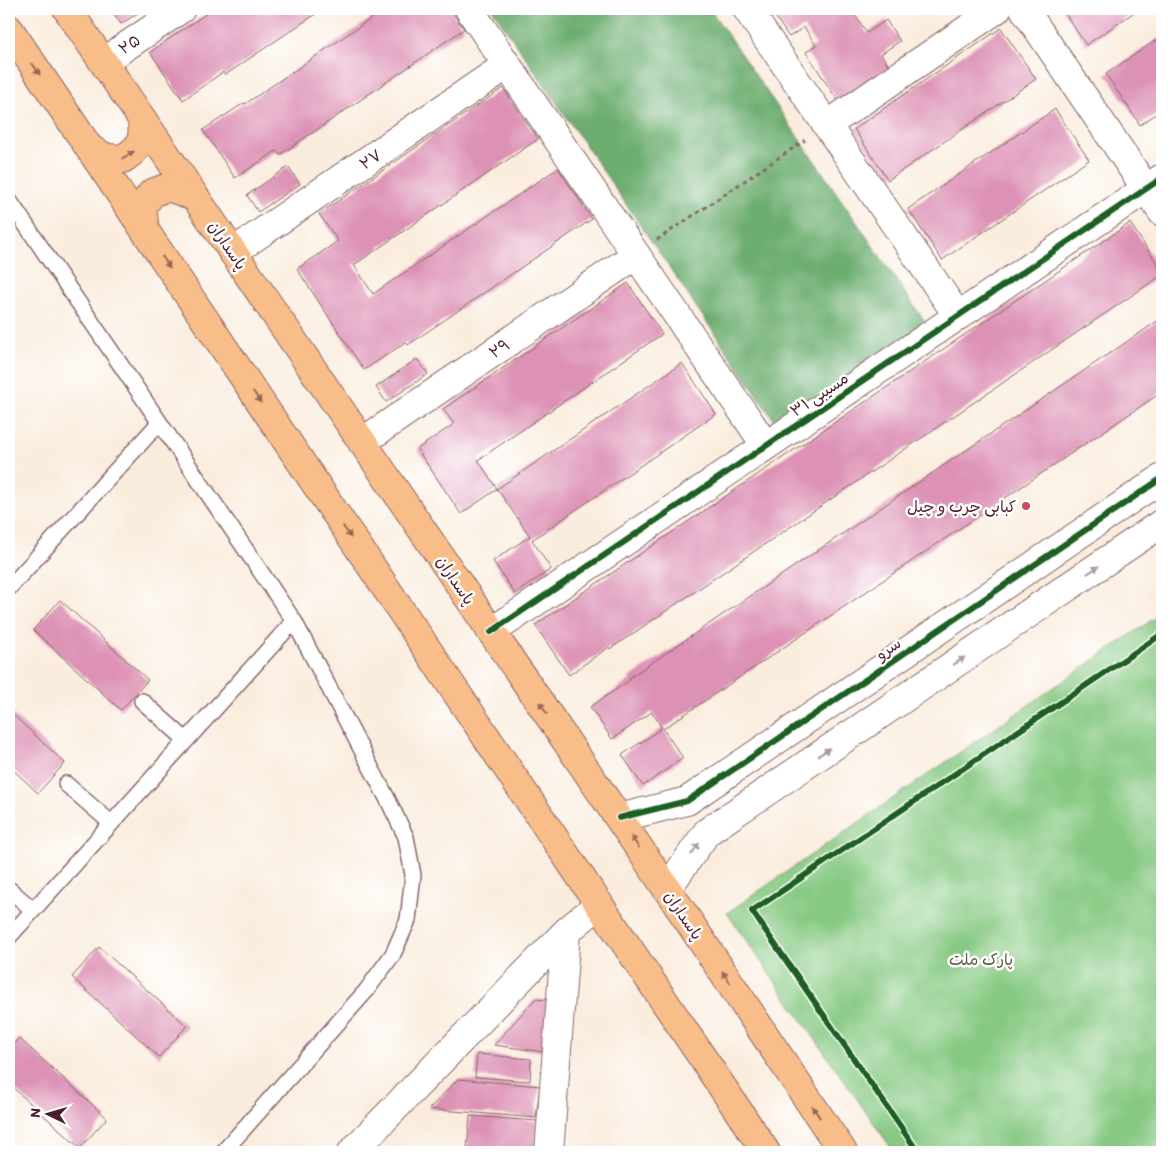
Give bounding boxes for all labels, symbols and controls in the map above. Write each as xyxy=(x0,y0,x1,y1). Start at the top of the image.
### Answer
street label: ۲۵ xyxy=(115,30,144,58)
one-way arrow xyxy=(31,62,41,76)
street label: ۲۷ xyxy=(356,145,385,173)
one-way arrow xyxy=(121,150,135,159)
street label: پاسداران xyxy=(204,217,251,274)
one-way arrow xyxy=(161,255,171,269)
street label: ۲۹ xyxy=(485,335,513,362)
street label: ۳۱ مسیبی xyxy=(787,368,852,421)
one-way arrow xyxy=(252,390,261,404)
place label: کبابی چرب و چیل xyxy=(907,497,1016,517)
marker: کبابی چرب و چیل xyxy=(1020,500,1032,512)
one-way arrow xyxy=(343,525,352,538)
street label: پاسداران xyxy=(432,552,479,609)
one-way arrow xyxy=(1086,565,1100,575)
street label: سرو xyxy=(871,633,905,665)
one-way arrow xyxy=(952,656,966,666)
one-way arrow xyxy=(538,701,548,715)
one-way arrow xyxy=(818,748,831,757)
one-way arrow xyxy=(630,835,640,849)
one-way arrow xyxy=(690,842,700,856)
street label: پاسداران xyxy=(660,887,707,944)
park label: پارک ملت xyxy=(949,950,1013,970)
one-way arrow xyxy=(721,970,730,983)
north arrow xyxy=(22,1088,72,1138)
one-way arrow xyxy=(811,1105,821,1118)
text: N xyxy=(27,1107,44,1118)

